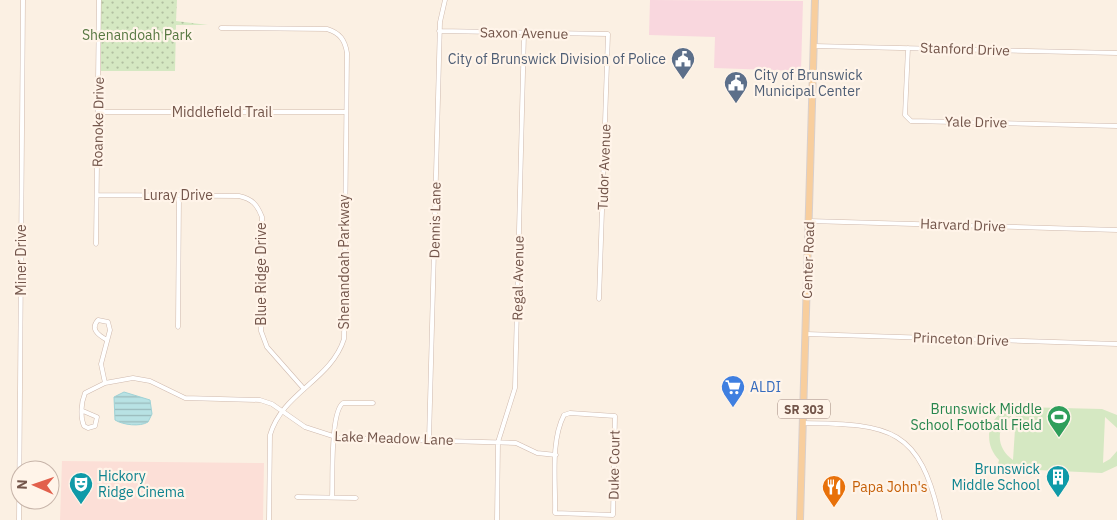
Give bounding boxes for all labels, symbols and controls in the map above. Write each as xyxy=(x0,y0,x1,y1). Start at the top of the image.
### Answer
street label: Saxon Avenue xyxy=(480,23,569,43)
park label: Shenandoah Park xyxy=(82,26,193,44)
street label: Stanford Drive xyxy=(920,38,1010,60)
public building icon: City of Brunswick Division of Police xyxy=(670,46,696,80)
place label: City of Brunswick Division of Police xyxy=(448,50,666,68)
place label: City of Brunswick Municipal Center xyxy=(754,66,863,100)
public building icon: City of Brunswick Municipal Center xyxy=(723,70,749,104)
street label: Roanoke Drive xyxy=(88,76,108,167)
street label: Middlefield Trail xyxy=(172,103,273,121)
street label: Yale Drive xyxy=(945,112,1008,132)
street label: Tudor Avenue xyxy=(593,123,615,210)
street label: Dennis Lane xyxy=(425,181,445,259)
street label: Luray Drive xyxy=(143,186,213,204)
street label: Shenandoah Parkway xyxy=(335,194,353,330)
street label: Harvard Drive xyxy=(920,215,1007,236)
street label: Center Road xyxy=(798,221,818,299)
street label: Blue Ridge Drive xyxy=(252,222,270,326)
street label: Miner Drive xyxy=(12,224,30,296)
street label: Regal Avenue xyxy=(508,235,528,321)
street label: Princeton Drive xyxy=(913,328,1010,350)
supermarket icon: ALDI xyxy=(720,374,746,408)
place label: ALDI xyxy=(750,378,781,396)
road number: SR 303 xyxy=(778,399,830,418)
place label: Brunswick Middle School Football Field xyxy=(911,400,1042,434)
sports icon: Brunswick Middle School Football Field xyxy=(1046,404,1072,438)
street label: Lake Meadow Lane xyxy=(334,427,454,449)
street label: Duke Court xyxy=(604,430,624,500)
north arrow xyxy=(10,460,60,510)
place label: Brunswick Middle School xyxy=(951,460,1041,494)
building icon: Brunswick Middle School xyxy=(1045,464,1071,498)
place label: Hickory Ridge Cinema xyxy=(98,467,185,501)
theatre icon: Hickory Ridge Cinema xyxy=(68,471,94,505)
restaurant icon: Papa John's xyxy=(821,474,847,508)
place label: Papa John's xyxy=(852,478,928,496)
text: N xyxy=(13,479,31,490)

